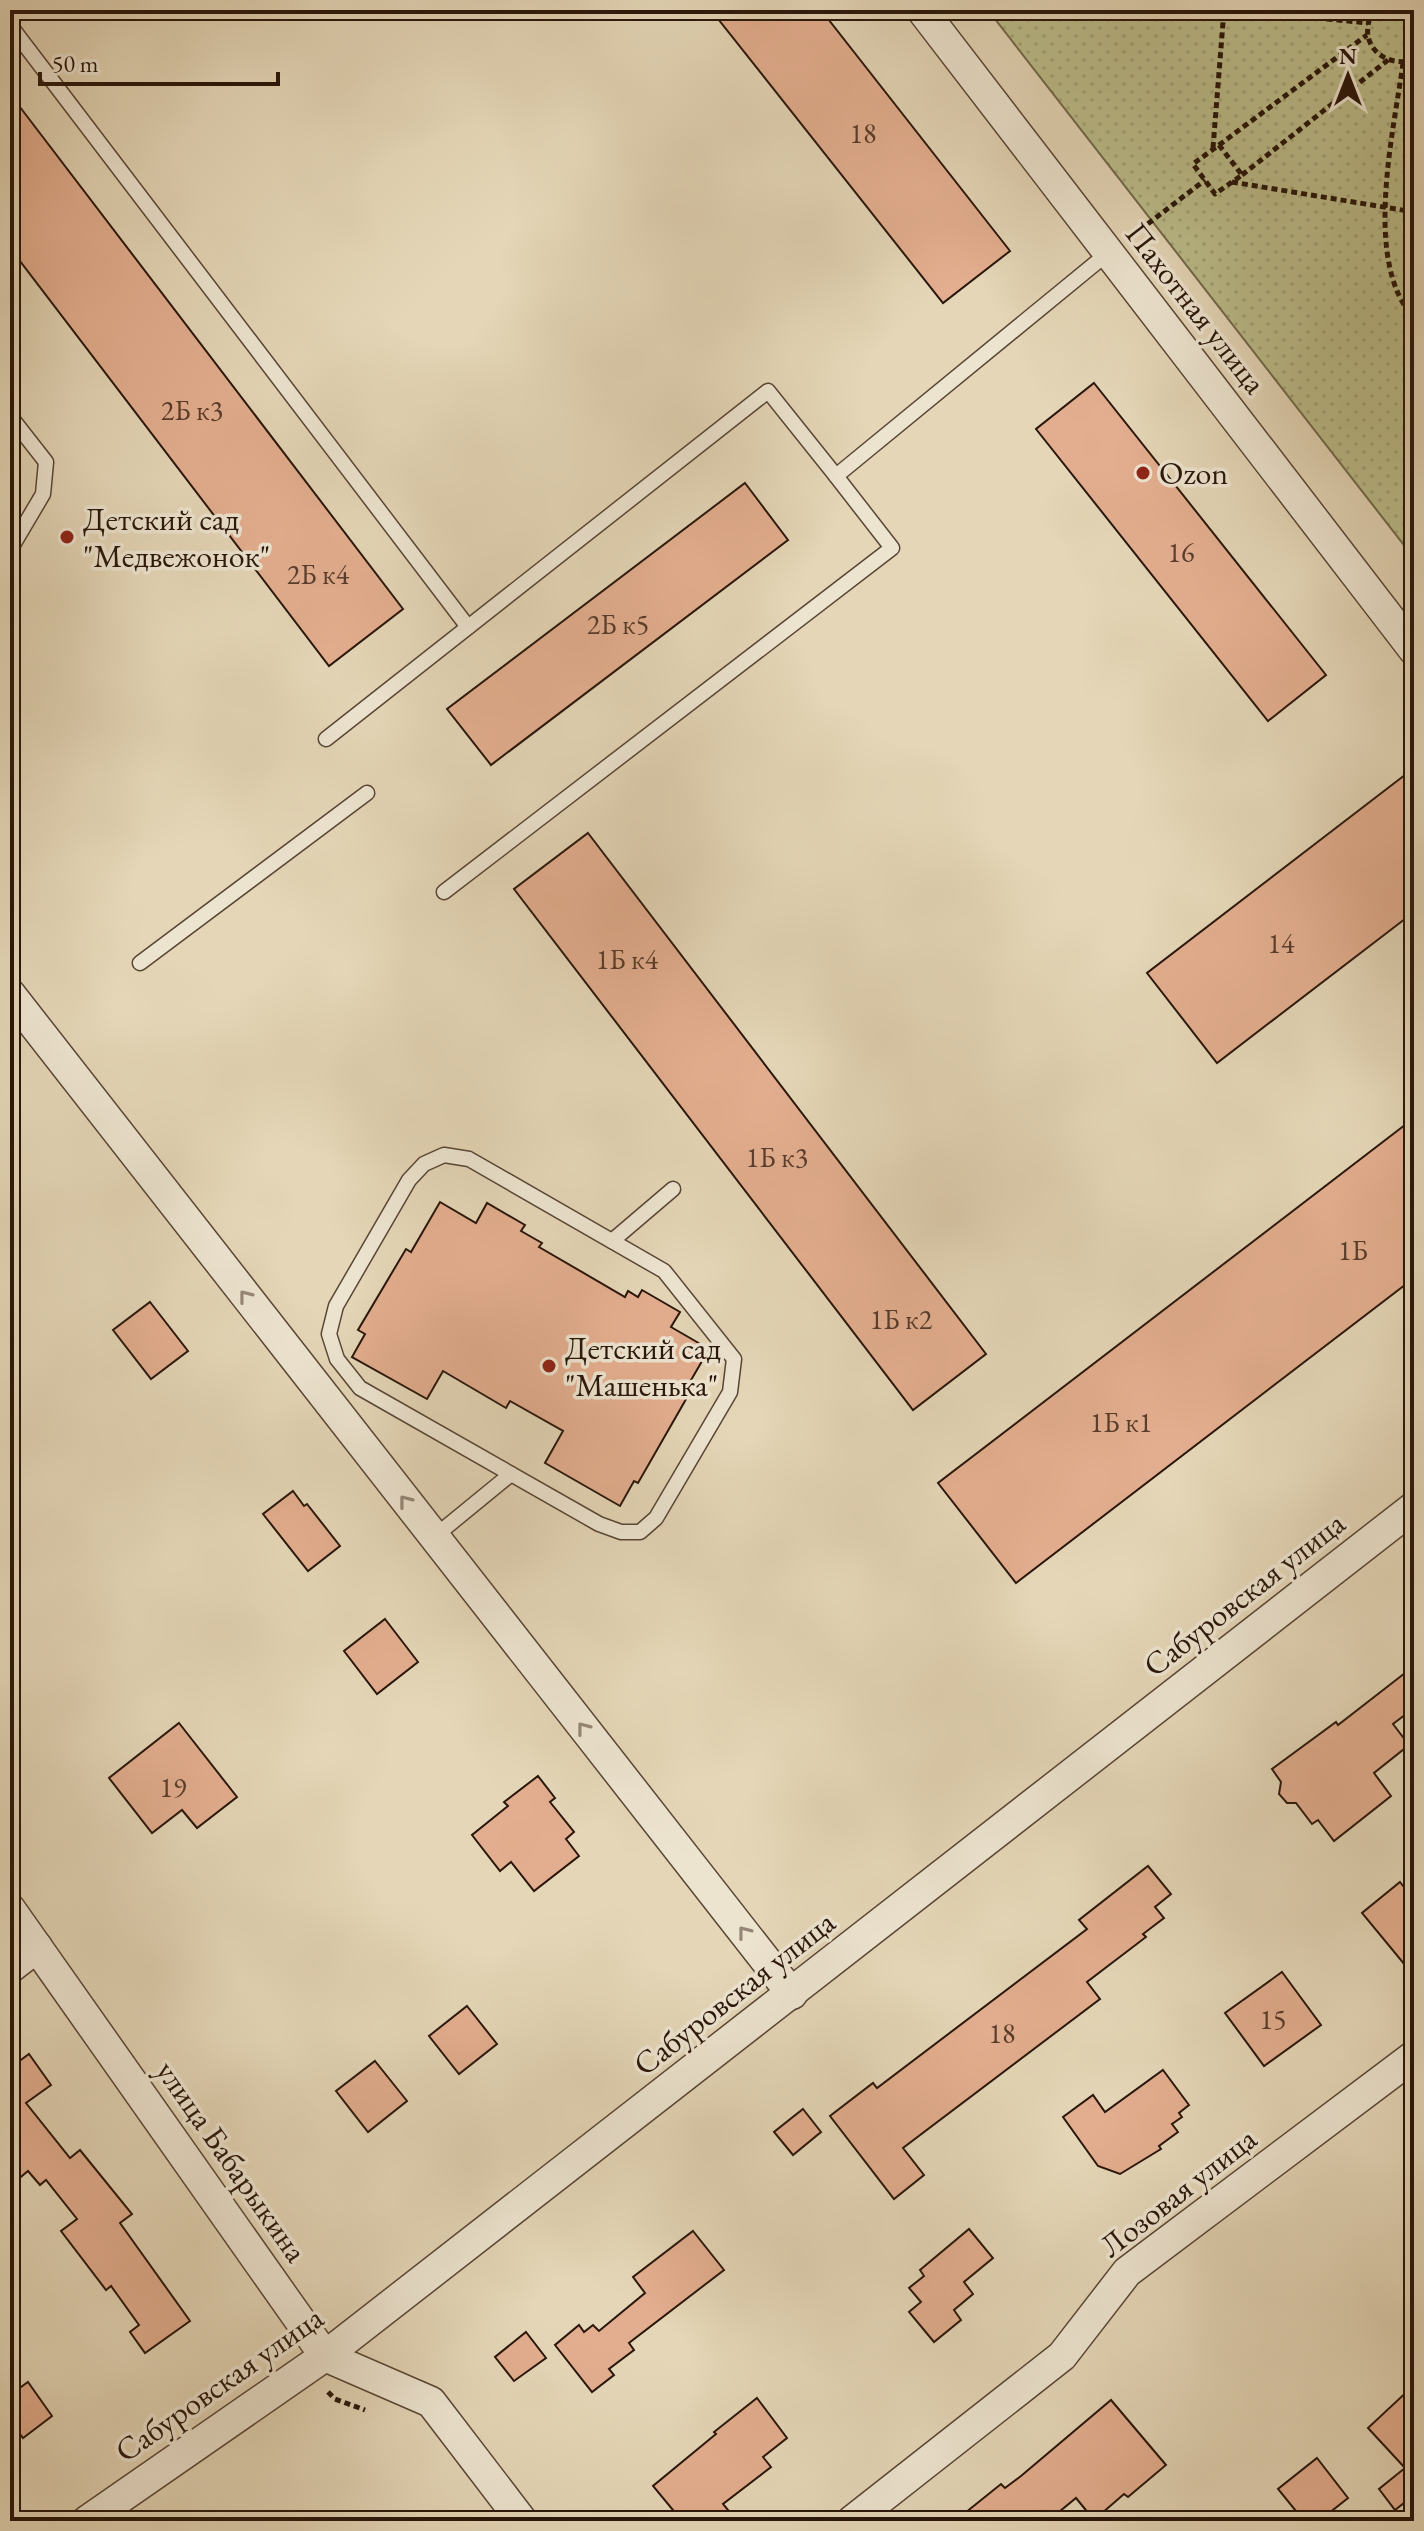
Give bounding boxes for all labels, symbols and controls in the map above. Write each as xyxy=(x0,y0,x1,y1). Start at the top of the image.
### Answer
scale bar xyxy=(40,36,278,86)
north arrow xyxy=(1308,36,1388,116)
text: N xyxy=(1339,42,1357,71)
text: 50 m xyxy=(52,48,99,79)
house number: 18 xyxy=(850,115,876,151)
street label: Пахотная улица xyxy=(1116,214,1276,402)
house number: 2Б к3 xyxy=(161,392,223,428)
place label: Ozon xyxy=(1159,452,1228,494)
marker: Ozon xyxy=(1134,464,1152,482)
place label: Детский сад "Медвежонок" xyxy=(83,498,270,577)
marker: Детский сад "Медвежонок" xyxy=(58,528,76,546)
house number: 16 xyxy=(1168,534,1194,570)
house number: 2Б к4 xyxy=(287,556,350,592)
house number: 2Б к5 xyxy=(587,606,649,642)
house number: 14 xyxy=(1268,925,1295,961)
house number: 1Б к4 xyxy=(596,941,659,977)
house number: 1Б к3 xyxy=(746,1139,808,1175)
house number: 1Б xyxy=(1338,1232,1368,1268)
one-way arrow xyxy=(241,1290,255,1305)
house number: 1Б к2 xyxy=(870,1301,933,1337)
place label: Детский сад "Машенька" xyxy=(565,1327,722,1406)
marker: Детский сад "Машенька" xyxy=(540,1357,558,1375)
house number: 1Б к1 xyxy=(1090,1404,1152,1440)
one-way arrow xyxy=(401,1495,415,1510)
street label: Сабуровская улица xyxy=(1135,1502,1354,1686)
one-way arrow xyxy=(578,1723,593,1737)
house number: 19 xyxy=(160,1769,186,1805)
street label: Сабуровская улица xyxy=(625,1901,844,2085)
one-way arrow xyxy=(739,1926,753,1941)
house number: 15 xyxy=(1260,2001,1286,2037)
house number: 18 xyxy=(989,2015,1015,2051)
street label: улица Бабарыкина xyxy=(147,2052,317,2270)
street label: Лозовая улица xyxy=(1091,2117,1265,2266)
street label: Сабуровская улица xyxy=(107,2296,332,2471)

